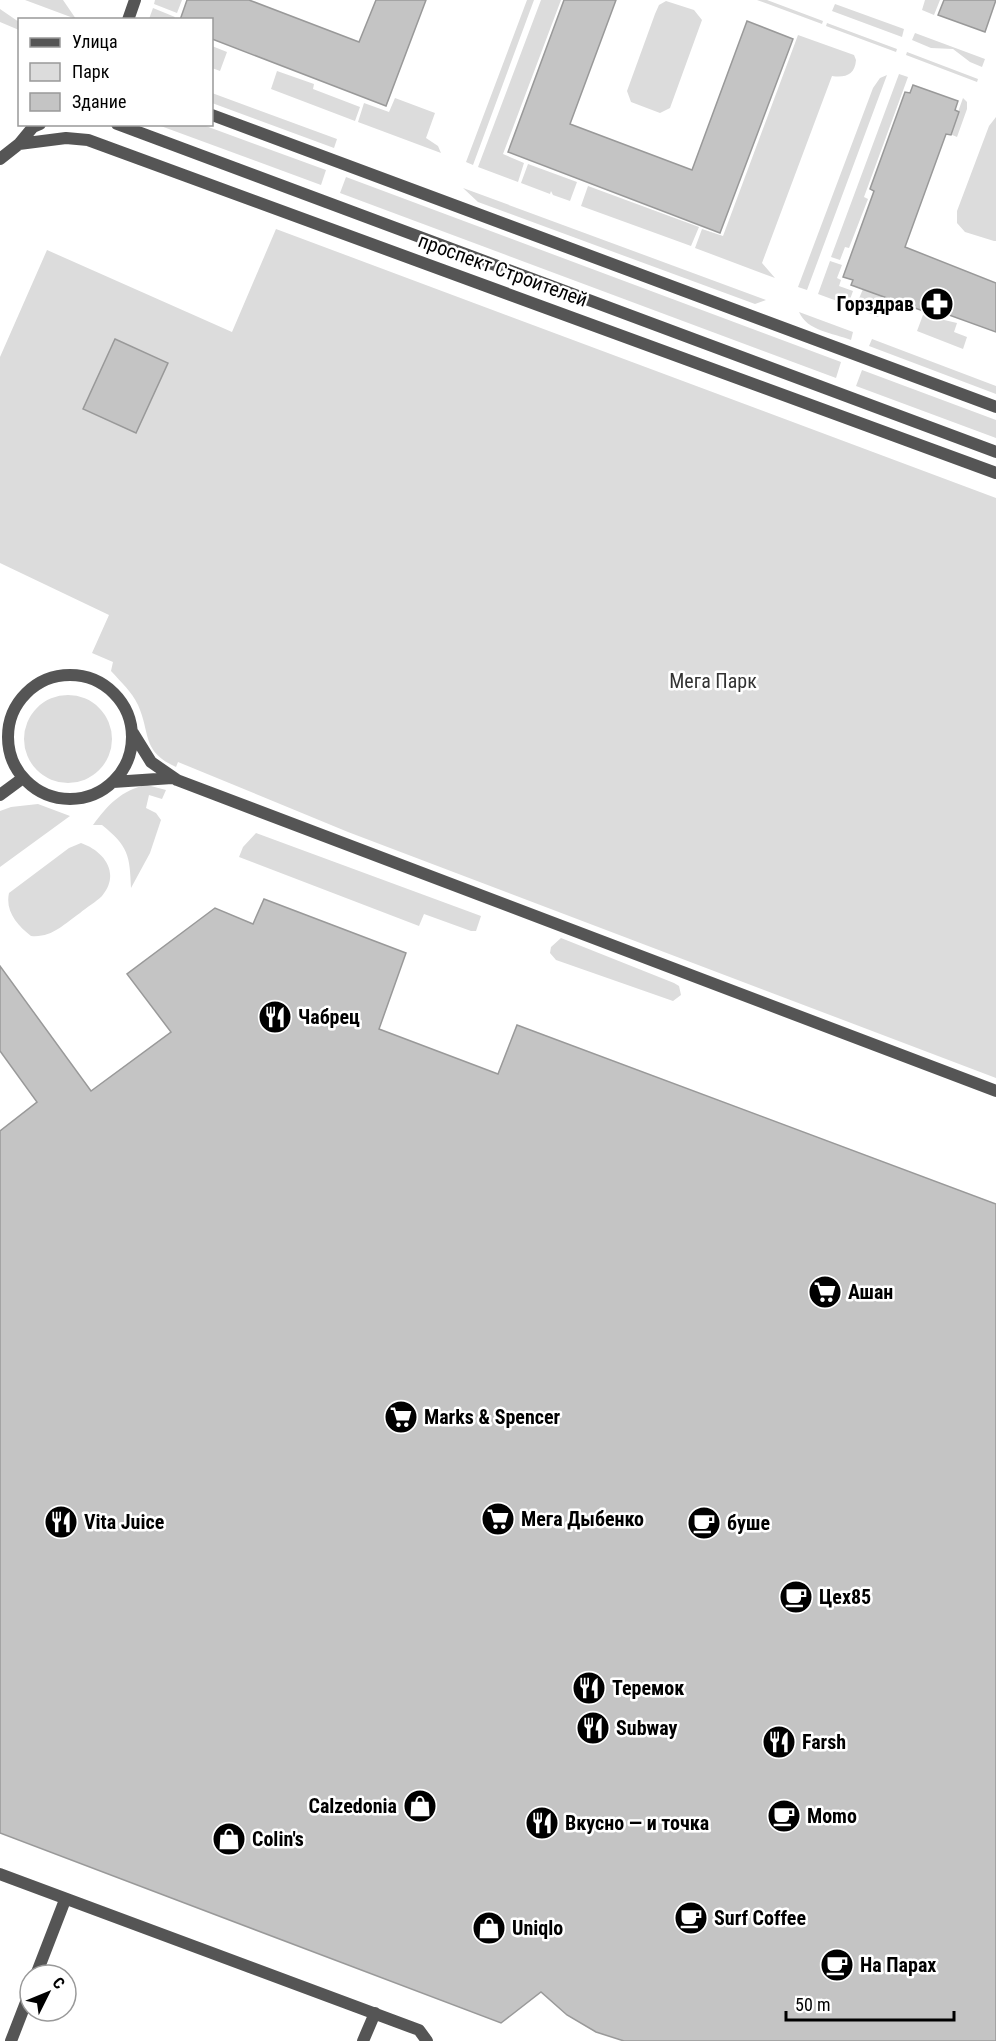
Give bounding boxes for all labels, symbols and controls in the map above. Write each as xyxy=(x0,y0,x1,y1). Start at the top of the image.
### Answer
legend xyxy=(18,18,213,126)
text: Улица xyxy=(72,31,118,52)
text: Парк xyxy=(72,61,110,82)
text: Здание xyxy=(72,91,126,112)
street label: проспект Строителей xyxy=(415,228,591,312)
pharmacy icon: Горздрав xyxy=(919,286,955,322)
place label: Горздрав xyxy=(836,292,914,316)
park label: Мега Парк xyxy=(669,669,757,693)
restaurant icon: Чабрец xyxy=(257,999,293,1035)
place label: Чабрец xyxy=(298,1005,360,1029)
supermarket icon: Ашан xyxy=(807,1274,843,1310)
place label: Ашан xyxy=(848,1280,893,1304)
supermarket icon: Marks & Spencer xyxy=(383,1399,419,1435)
place label: Marks & Spencer xyxy=(424,1405,561,1429)
supermarket icon: Мега Дыбенко xyxy=(480,1501,516,1537)
restaurant icon: Vita Juice xyxy=(43,1504,79,1540)
cafe icon: буше xyxy=(686,1505,722,1541)
place label: Мега Дыбенко xyxy=(521,1507,644,1531)
place label: Vita Juice xyxy=(84,1510,164,1534)
place label: буше xyxy=(727,1511,770,1535)
cafe icon: Цех85 xyxy=(778,1579,814,1615)
place label: Цех85 xyxy=(819,1585,871,1609)
restaurant icon: Теремок xyxy=(571,1670,607,1706)
place label: Теремок xyxy=(612,1676,684,1700)
restaurant icon: Subway xyxy=(575,1710,611,1746)
place label: Subway xyxy=(616,1716,677,1740)
restaurant icon: Farsh xyxy=(761,1724,797,1760)
place label: Farsh xyxy=(802,1730,846,1754)
shop icon: Calzedonia xyxy=(402,1788,438,1824)
place label: Calzedonia xyxy=(309,1794,397,1818)
cafe icon: Momo xyxy=(766,1798,802,1834)
place label: Momo xyxy=(807,1804,857,1828)
restaurant icon: Вкусно — и точка xyxy=(524,1805,560,1841)
place label: Вкусно — и точка xyxy=(565,1811,709,1835)
shop icon: Colin's xyxy=(211,1821,247,1857)
place label: Colin's xyxy=(252,1827,304,1851)
cafe icon: Surf Coffee xyxy=(673,1900,709,1936)
place label: Surf Coffee xyxy=(714,1906,806,1930)
shop icon: Uniqlo xyxy=(471,1910,507,1946)
place label: Uniqlo xyxy=(512,1916,563,1940)
cafe icon: На Парах xyxy=(819,1947,855,1983)
place label: На Парах xyxy=(860,1953,936,1977)
north arrow xyxy=(18,1963,78,2023)
text: С xyxy=(49,1973,69,1993)
scale bar xyxy=(786,1984,954,2022)
text: 50 m xyxy=(795,1994,830,2015)

